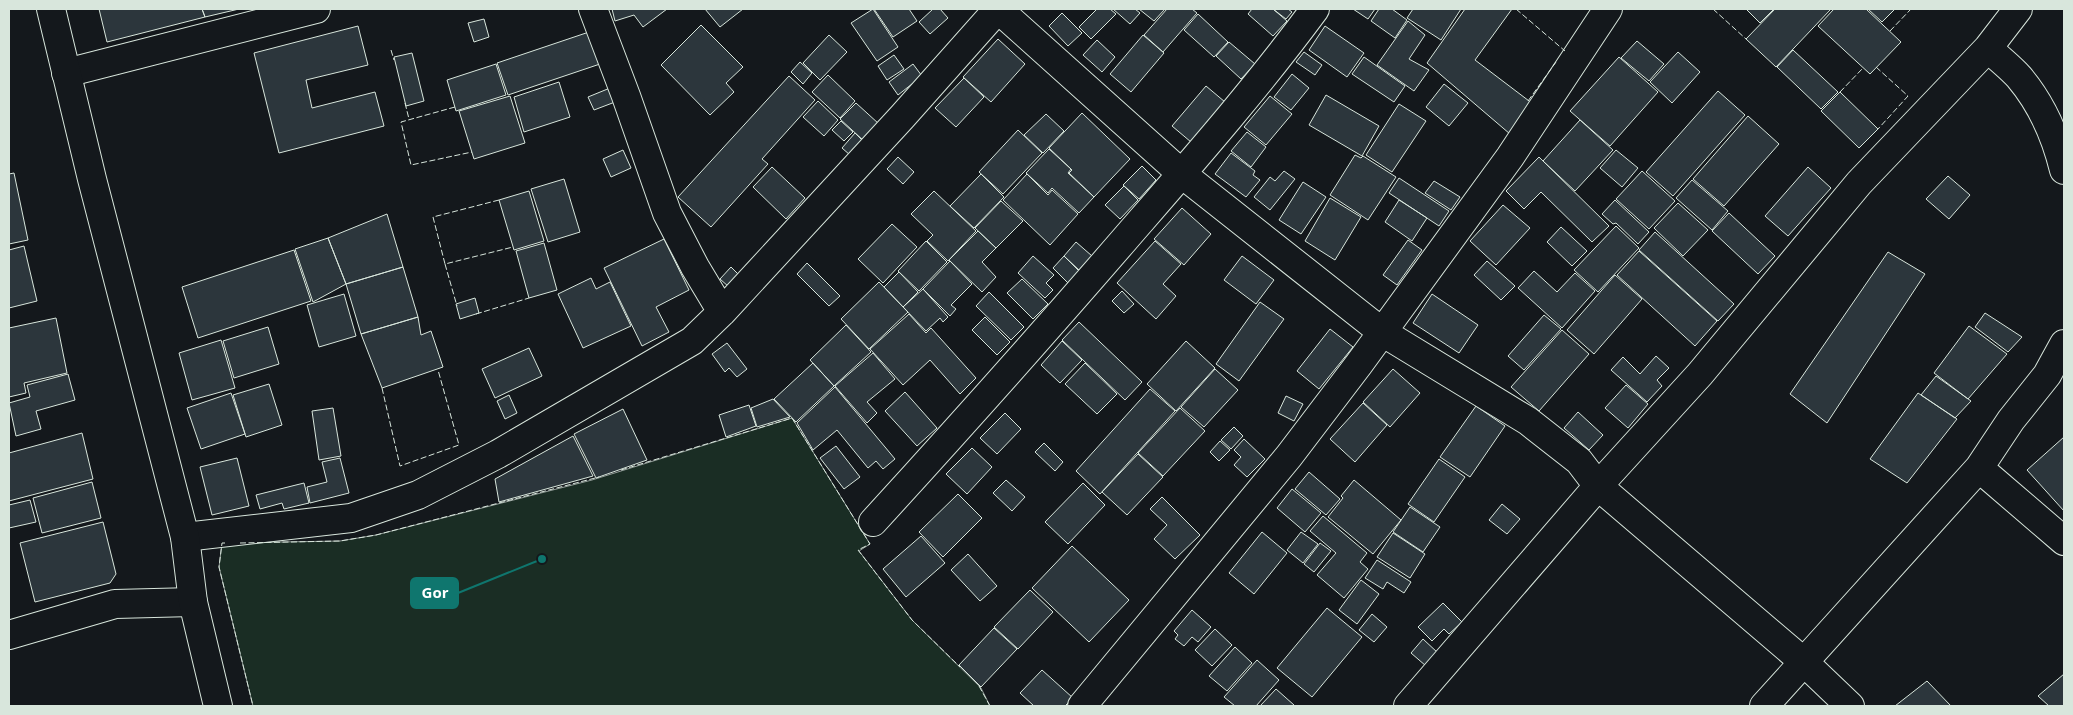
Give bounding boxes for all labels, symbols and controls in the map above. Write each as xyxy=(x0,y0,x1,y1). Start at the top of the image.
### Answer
callout: Gor xyxy=(411,578,458,608)
text: Gor xyxy=(422,582,449,602)

